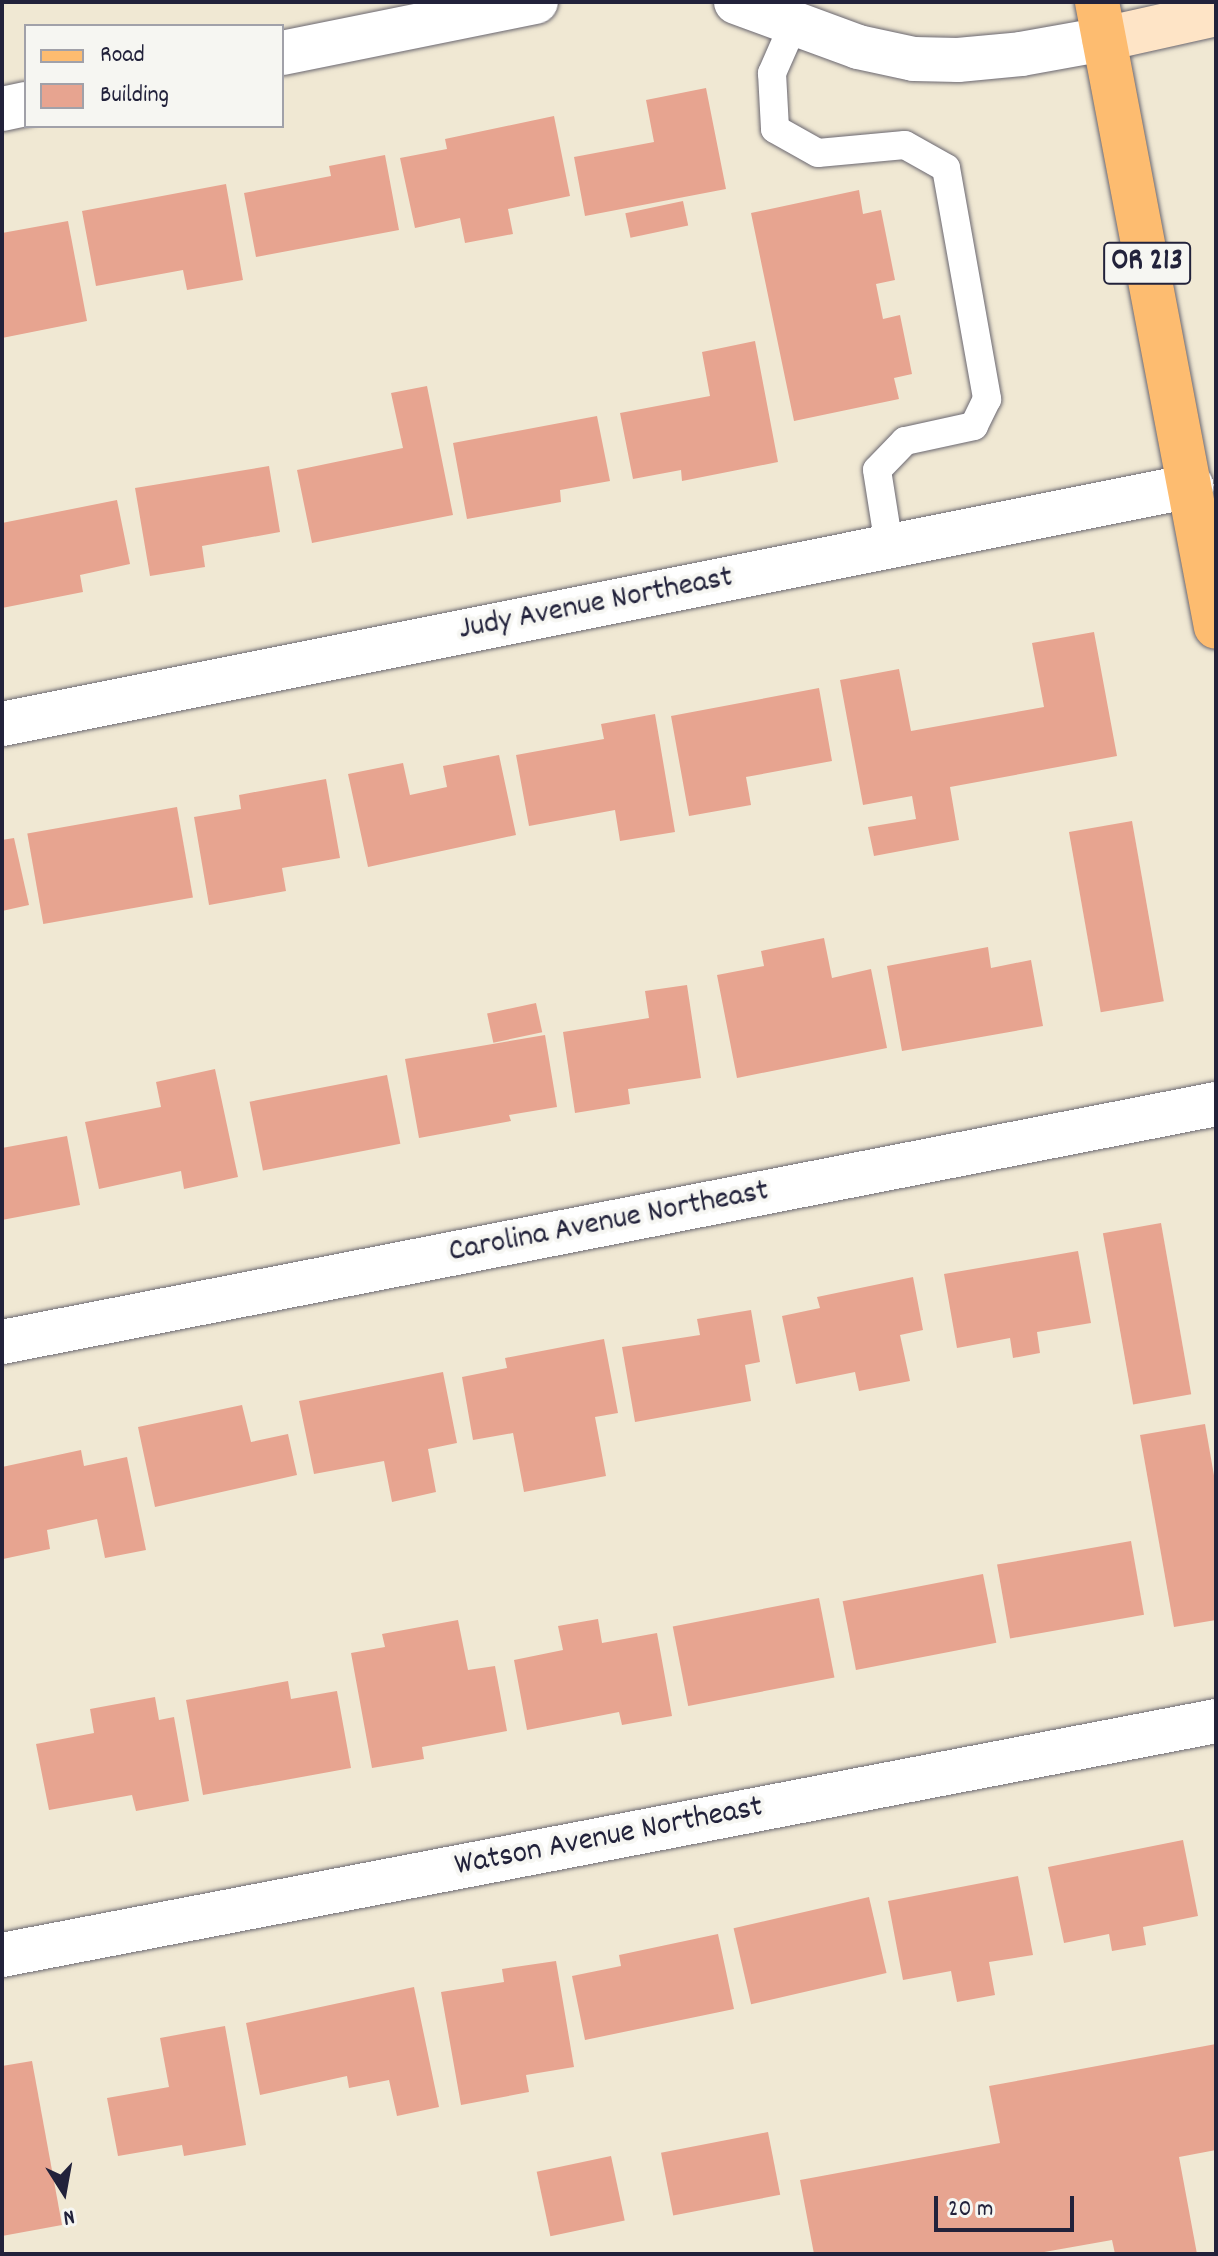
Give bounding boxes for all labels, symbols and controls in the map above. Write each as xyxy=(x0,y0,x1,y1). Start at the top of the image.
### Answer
legend xyxy=(24,24,284,128)
text: Road xyxy=(100,39,145,73)
text: Building xyxy=(100,79,169,113)
road number: OR 213 xyxy=(1103,237,1191,289)
street label: Judy Avenue Northeast xyxy=(456,560,736,650)
street label: Carolina Avenue Northeast xyxy=(446,1173,772,1273)
street label: Watson Avenue Northeast xyxy=(452,1789,766,1887)
north arrow xyxy=(24,2152,104,2232)
scale bar xyxy=(938,2180,1078,2230)
text: 20 m xyxy=(948,2193,994,2227)
text: N xyxy=(60,2200,77,2232)

